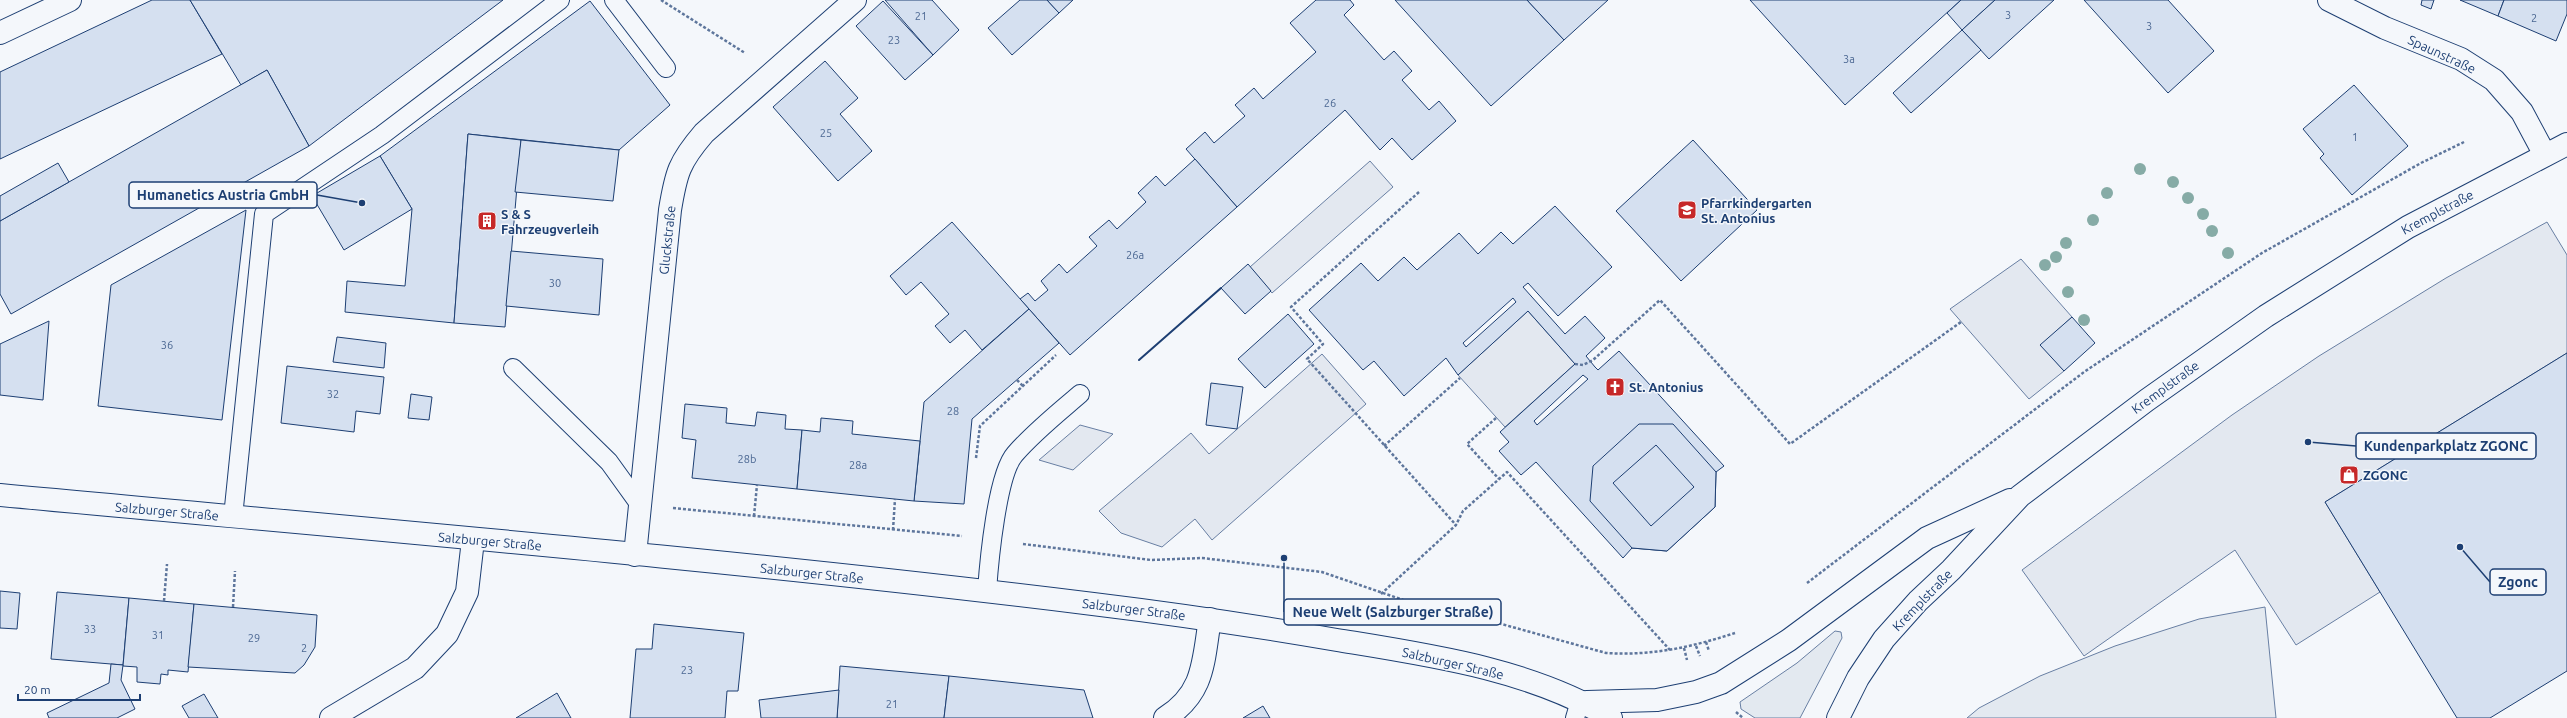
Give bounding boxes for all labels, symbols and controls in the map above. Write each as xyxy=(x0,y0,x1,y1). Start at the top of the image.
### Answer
house number: 3 xyxy=(2005,9,2011,21)
house number: 21 xyxy=(915,10,927,22)
house number: 2 xyxy=(2531,12,2537,24)
house number: 3 xyxy=(2146,20,2152,32)
street label: Spaunstraße xyxy=(2406,32,2478,76)
house number: 23 xyxy=(888,34,900,46)
house number: 3a xyxy=(1843,53,1855,65)
house number: 26 xyxy=(1324,97,1336,109)
house number: 25 xyxy=(820,127,832,139)
house number: 1 xyxy=(2352,131,2358,143)
callout: Humanetics Austria GmbH xyxy=(129,182,317,208)
text: Humanetics Austria GmbH xyxy=(137,187,309,203)
street label: Kremplstraße xyxy=(2399,187,2475,237)
place label: Pfarrkindergarten St. Antonius xyxy=(1701,196,1812,225)
school or university icon: Pfarrkindergarten St. Antonius xyxy=(1676,199,1698,221)
street label: Gluckstraße xyxy=(656,205,678,275)
place label: S & S Fahrzeugverleih xyxy=(501,207,599,236)
building icon: S & S Fahrzeugverleih xyxy=(476,210,498,232)
house number: 26a xyxy=(1126,249,1144,261)
house number: 30 xyxy=(549,277,561,289)
house number: 36 xyxy=(161,339,173,351)
street label: Kremplstraße xyxy=(2129,358,2201,416)
church icon: St. Antonius xyxy=(1604,376,1626,398)
place label: St. Antonius xyxy=(1629,380,1703,394)
house number: 32 xyxy=(327,388,339,400)
house number: 28 xyxy=(947,405,959,417)
callout: Kundenparkplatz ZGONC xyxy=(2356,433,2536,459)
text: Kundenparkplatz ZGONC xyxy=(2364,438,2528,454)
house number: 28b xyxy=(738,453,756,465)
house number: 28a xyxy=(849,459,867,471)
shop icon: ZGONC xyxy=(2338,464,2360,486)
place label: ZGONC xyxy=(2363,468,2409,482)
street label: Salzburger Straße xyxy=(115,499,219,523)
street label: Salzburger Straße xyxy=(438,529,542,553)
street label: Salzburger Straße xyxy=(760,561,864,585)
street label: Kremplstraße xyxy=(1889,567,1955,633)
callout: Zgonc xyxy=(2490,569,2546,595)
text: Zgonc xyxy=(2498,574,2538,590)
street label: Salzburger Straße xyxy=(1082,596,1186,622)
callout: Neue Welt (Salzburger Straße) xyxy=(1284,599,1501,625)
text: Neue Welt (Salzburger Straße) xyxy=(1292,604,1494,620)
house number: 33 xyxy=(84,623,96,635)
house number: 31 xyxy=(152,629,164,641)
house number: 29 xyxy=(248,632,260,644)
house number: 2 xyxy=(301,642,307,654)
street label: Salzburger Straße xyxy=(1401,644,1505,682)
house number: 23 xyxy=(681,664,693,676)
scale bar xyxy=(18,676,140,702)
text: 20 m xyxy=(24,683,51,696)
house number: 21 xyxy=(886,698,898,710)

